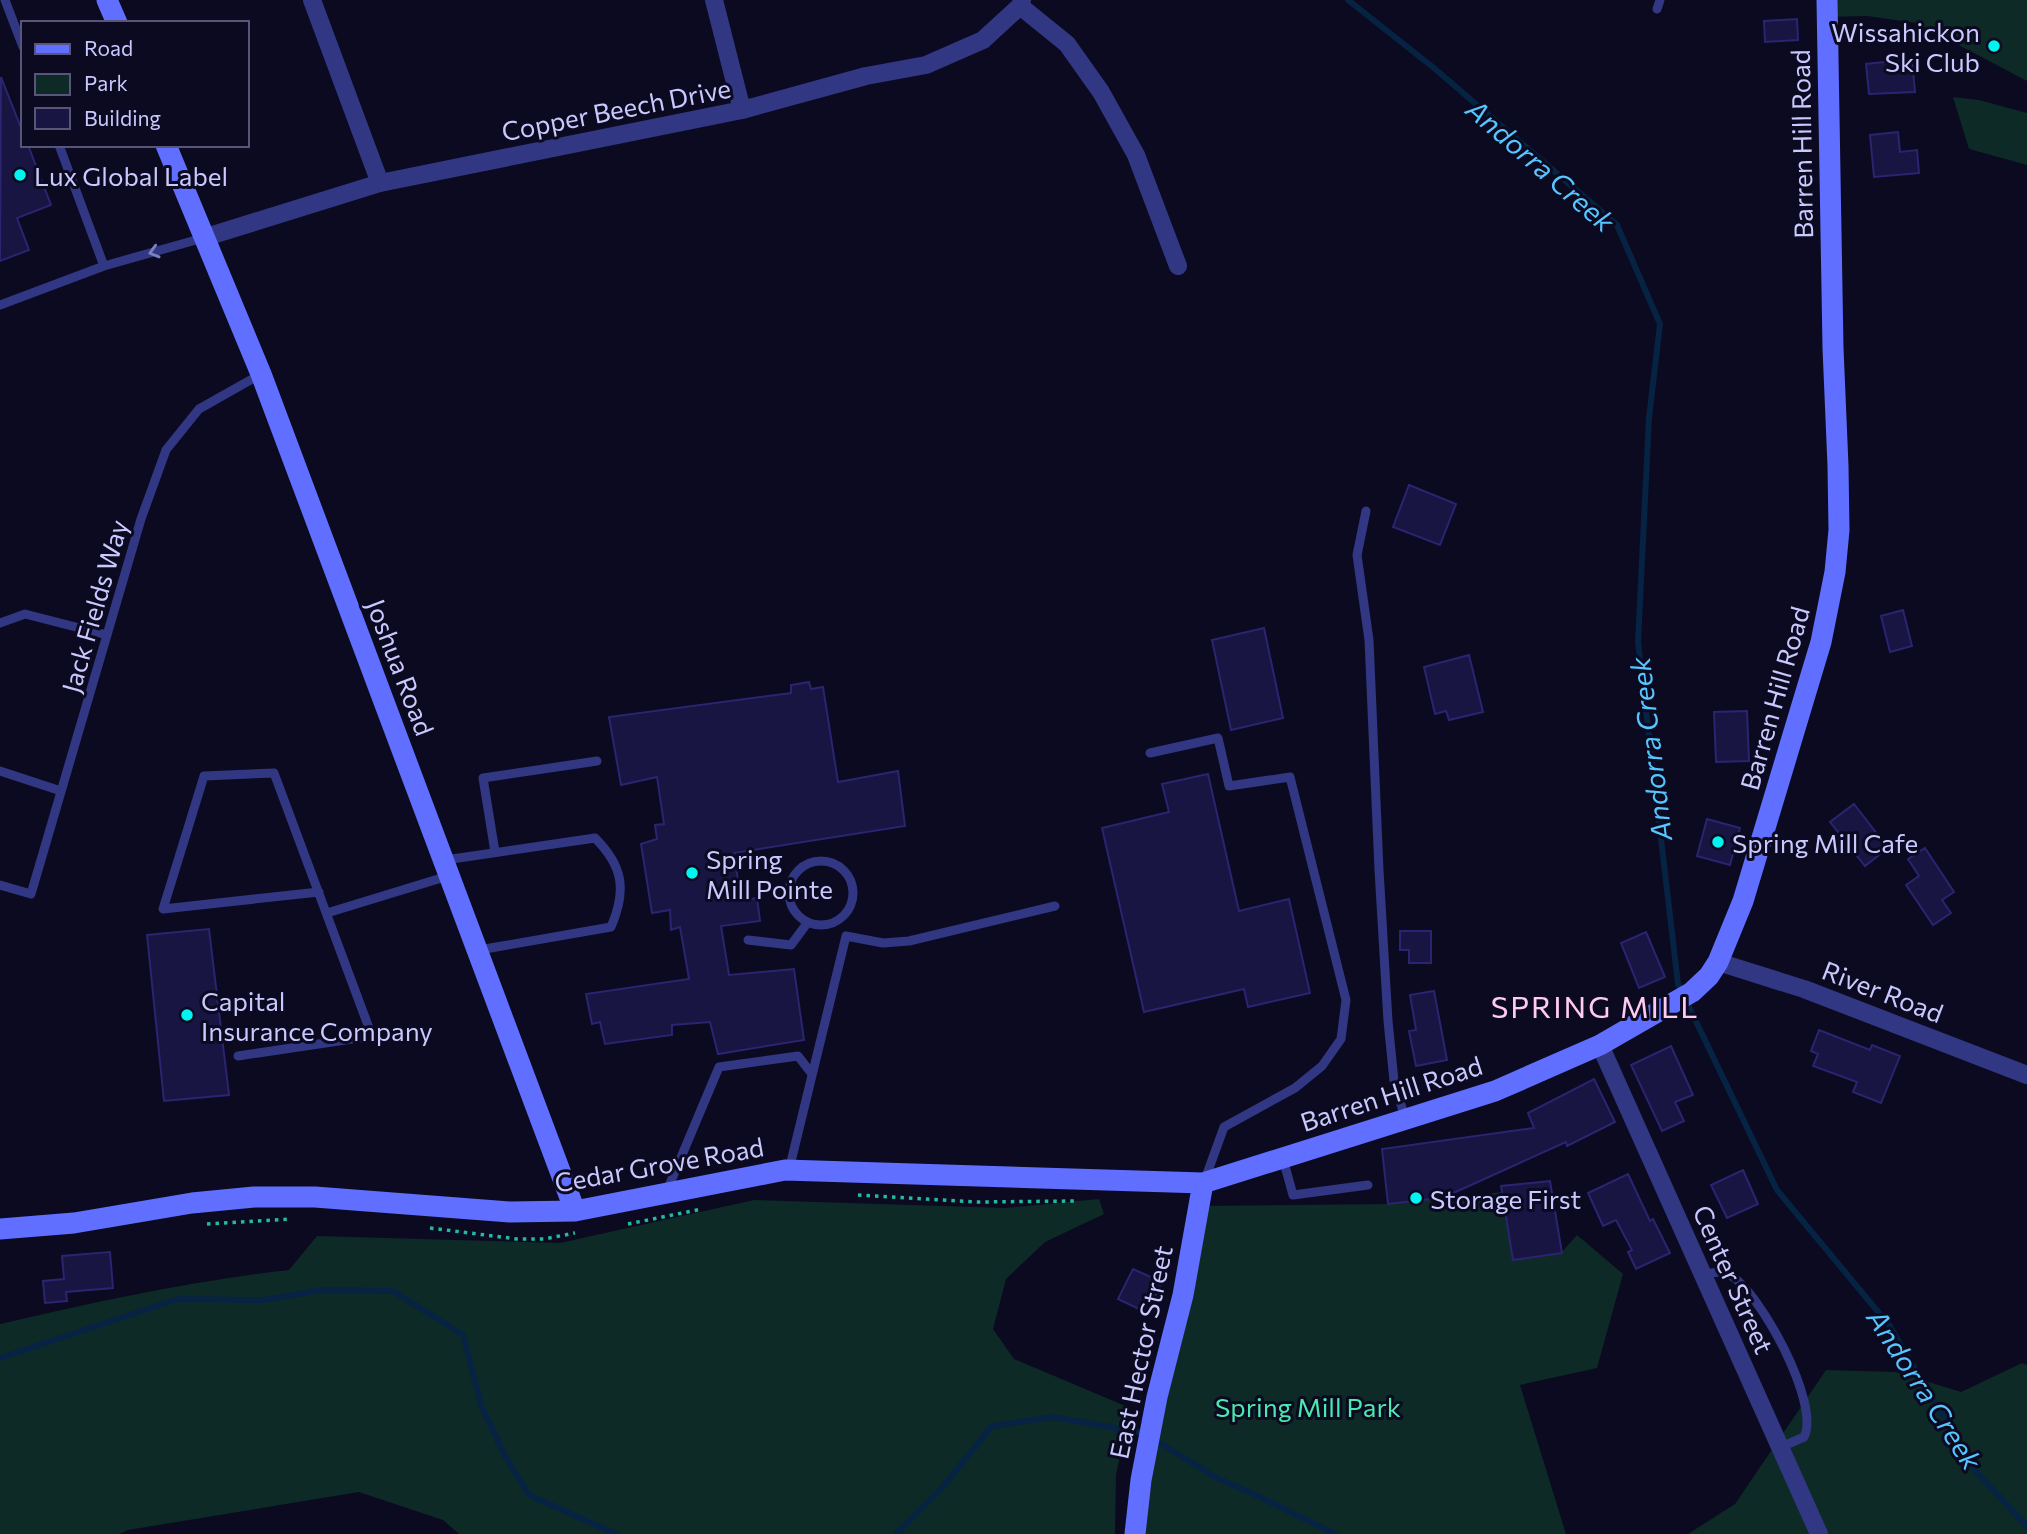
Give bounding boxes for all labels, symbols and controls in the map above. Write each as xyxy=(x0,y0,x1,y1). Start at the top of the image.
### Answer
place label: Wissahickon Ski Club xyxy=(1831,16,1980,77)
legend xyxy=(21,21,248,147)
text: Road xyxy=(84,35,133,60)
marker: Wissahickon Ski Club xyxy=(1986,38,2002,54)
street label: Barren Hill Road xyxy=(1784,49,1818,239)
text: Park xyxy=(84,70,128,95)
street label: Copper Beech Drive xyxy=(499,72,733,146)
water label: Andorra Creek xyxy=(1459,91,1623,239)
text: Building xyxy=(84,105,161,130)
place label: Lux Global Label xyxy=(34,160,228,191)
marker: Lux Global Label xyxy=(12,167,28,183)
one-way arrow xyxy=(148,244,160,259)
street label: Jack Fields Way xyxy=(54,516,134,696)
street label: Joshua Road xyxy=(361,595,441,739)
street label: Barren Hill Road xyxy=(1733,603,1815,793)
water label: Andorra Creek xyxy=(1622,654,1678,844)
place label: Spring Mill Cafe xyxy=(1732,827,1918,858)
marker: Spring Mill Cafe xyxy=(1710,834,1726,850)
place label: Spring Mill Pointe xyxy=(706,843,833,904)
marker: Spring Mill Pointe xyxy=(684,865,700,881)
street label: River Road xyxy=(1818,954,1948,1028)
place label: Capital Insurance Company xyxy=(201,985,433,1046)
district label: SPRING MILL xyxy=(1491,987,1699,1024)
marker: Capital Insurance Company xyxy=(179,1007,195,1023)
street label: Barren Hill Road xyxy=(1296,1049,1486,1137)
street label: Cedar Grove Road xyxy=(552,1130,766,1198)
place label: Storage First xyxy=(1430,1183,1581,1214)
marker: Storage First xyxy=(1408,1190,1424,1206)
street label: Center Street xyxy=(1687,1200,1781,1358)
street label: East Hector Street xyxy=(1102,1242,1178,1462)
water label: Andorra Creek xyxy=(1860,1301,1990,1477)
park label: Spring Mill Park xyxy=(1215,1391,1401,1422)

